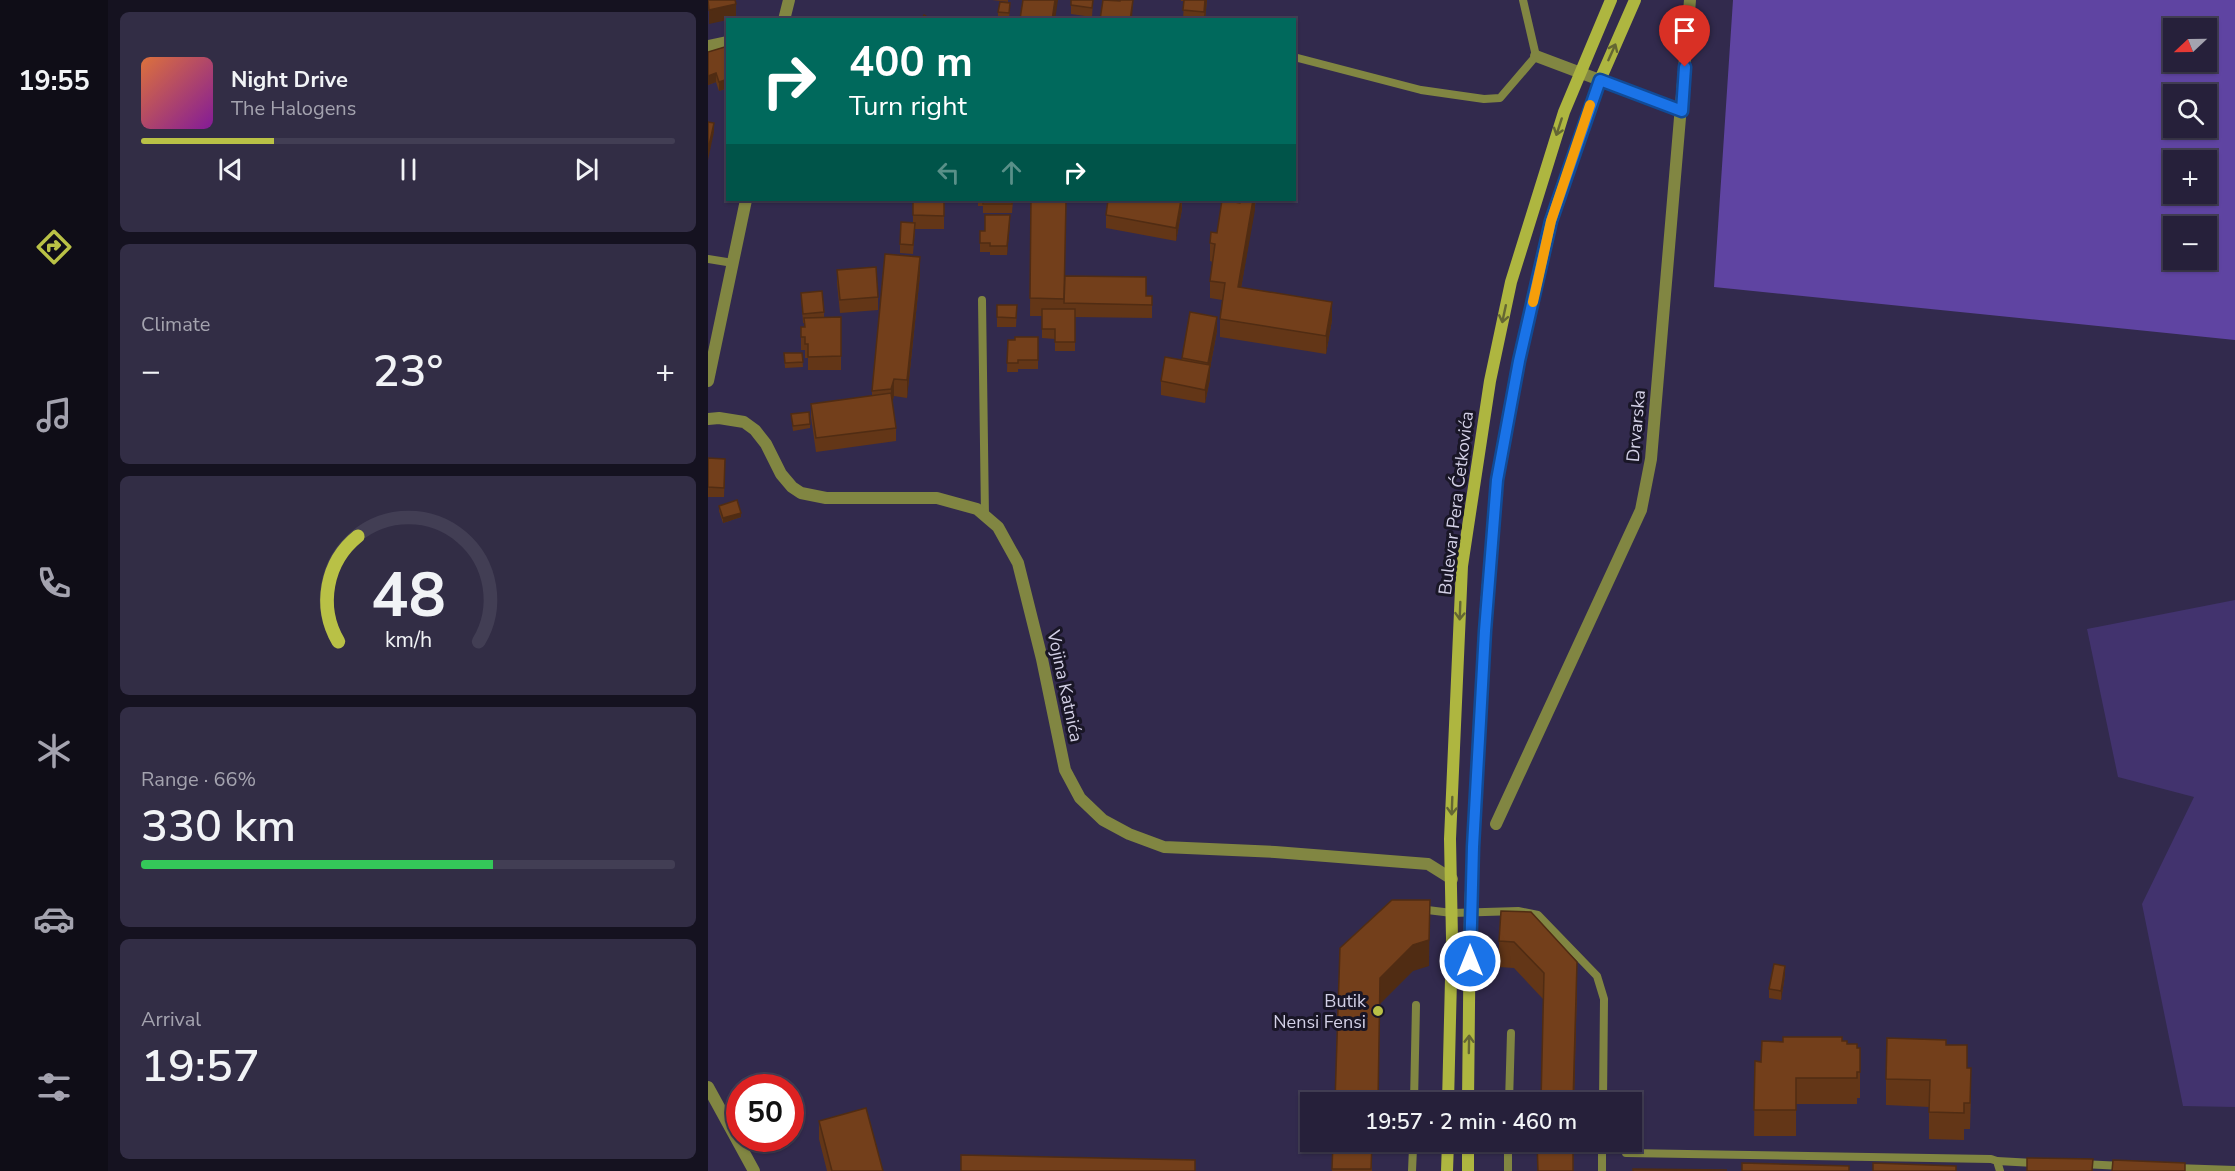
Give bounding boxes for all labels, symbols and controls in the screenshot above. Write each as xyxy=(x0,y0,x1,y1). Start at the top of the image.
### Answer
pin xyxy=(1659,5,1710,67)
icon: arrive xyxy=(1668,14,1701,47)
north arrow xyxy=(2163,18,2217,72)
map controls xyxy=(2163,18,2217,270)
text: 400 m xyxy=(849,34,973,91)
icon: right xyxy=(750,42,828,120)
one-way arrow xyxy=(1607,43,1618,61)
text: 19:55 xyxy=(18,63,90,100)
text: Night Drive xyxy=(231,65,348,95)
button: search xyxy=(2163,84,2217,138)
text: Turn right xyxy=(849,88,967,125)
text: The Halogens xyxy=(231,95,356,122)
one-way arrow xyxy=(1553,117,1564,136)
button: + xyxy=(2163,150,2217,204)
icon: previous xyxy=(214,153,247,186)
icon: pause xyxy=(392,153,425,186)
icon: next xyxy=(570,153,603,186)
icon: left xyxy=(932,156,965,189)
icon: ahead xyxy=(995,156,1028,189)
icon: right xyxy=(1058,156,1091,189)
button: − xyxy=(2163,216,2217,270)
icon: directions xyxy=(33,226,75,268)
one-way arrow xyxy=(1498,304,1509,324)
text: Climate xyxy=(141,311,210,338)
text: 23° xyxy=(373,341,443,402)
text: − xyxy=(141,349,161,394)
text: + xyxy=(655,349,675,394)
street label: Drvarska xyxy=(1621,389,1651,463)
icon: music xyxy=(33,394,75,436)
street label: Bulevar Pera Ćetkovića xyxy=(1433,410,1479,596)
text: 48 xyxy=(371,554,445,639)
icon: phone xyxy=(33,562,75,604)
one-way arrow xyxy=(1455,600,1466,620)
text: km/h xyxy=(384,626,432,656)
street label: Vojina Katnića xyxy=(1041,627,1089,744)
icon: climate xyxy=(33,730,75,772)
text: Range · 66% xyxy=(141,766,256,793)
one-way arrow xyxy=(1446,795,1457,815)
text: 330 km xyxy=(141,796,296,857)
icon: car xyxy=(33,898,75,940)
position arrow xyxy=(1438,929,1502,993)
place label: Butik Nensi Fensi xyxy=(1273,989,1367,1034)
marker: Butik Nensi Fensi xyxy=(1371,1004,1385,1018)
text: Arrival xyxy=(141,1006,201,1033)
one-way arrow xyxy=(1463,1035,1475,1055)
text: 19:57 xyxy=(141,1036,260,1097)
icon: filters xyxy=(33,1066,75,1108)
speed limit sign: 50 xyxy=(726,1074,804,1152)
text: 19:57 · 2 min · 460 m xyxy=(1365,1107,1577,1137)

